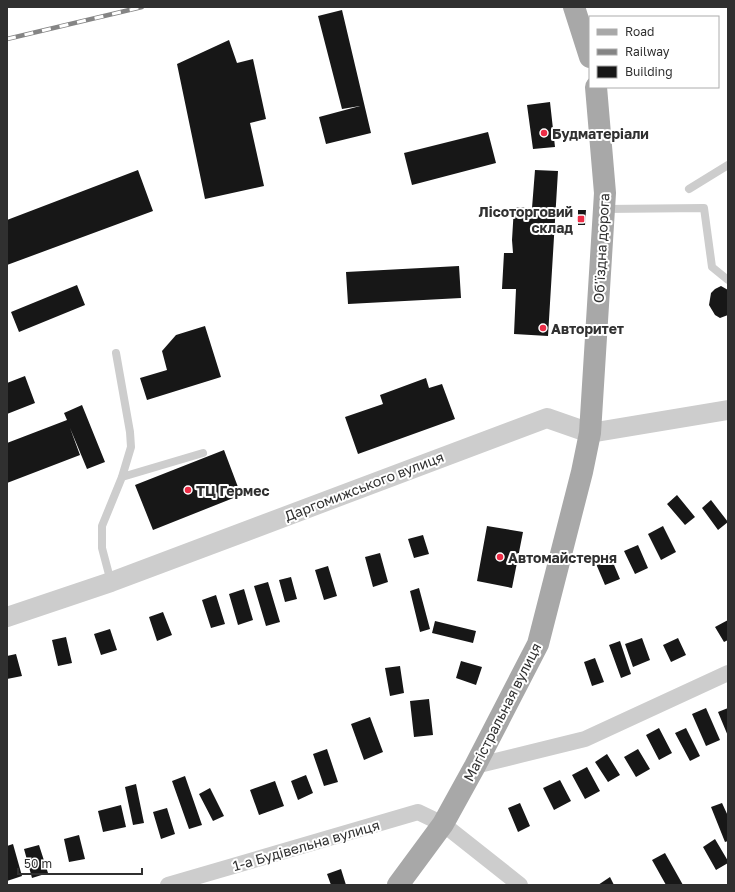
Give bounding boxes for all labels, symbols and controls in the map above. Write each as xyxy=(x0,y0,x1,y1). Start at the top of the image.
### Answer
legend xyxy=(589,16,719,88)
text: Road xyxy=(625,24,654,39)
text: Railway xyxy=(625,44,670,59)
text: Building xyxy=(625,64,673,79)
place label: Будматеріали xyxy=(552,125,649,142)
marker: Будматеріали xyxy=(539,128,549,138)
street label: Об'їздна дорога xyxy=(590,193,612,303)
place label: Лісоторговий склад xyxy=(479,203,573,236)
marker: Лісоторговий склад xyxy=(576,214,586,224)
place label: Авторитет xyxy=(551,320,624,337)
marker: Авторитет xyxy=(538,323,548,333)
street label: Даргомижського вулиця xyxy=(282,448,446,524)
place label: ТЦ Гермес xyxy=(196,482,269,499)
marker: ТЦ Гермес xyxy=(183,485,193,495)
place label: Автомайстерня xyxy=(508,549,617,566)
marker: Автомайстерня xyxy=(495,552,505,562)
street label: Магістральная вулиця xyxy=(460,640,544,784)
street label: 1-а Будівельна вулиця xyxy=(231,816,381,874)
scale bar xyxy=(18,850,142,876)
text: 50 m xyxy=(24,856,52,871)

